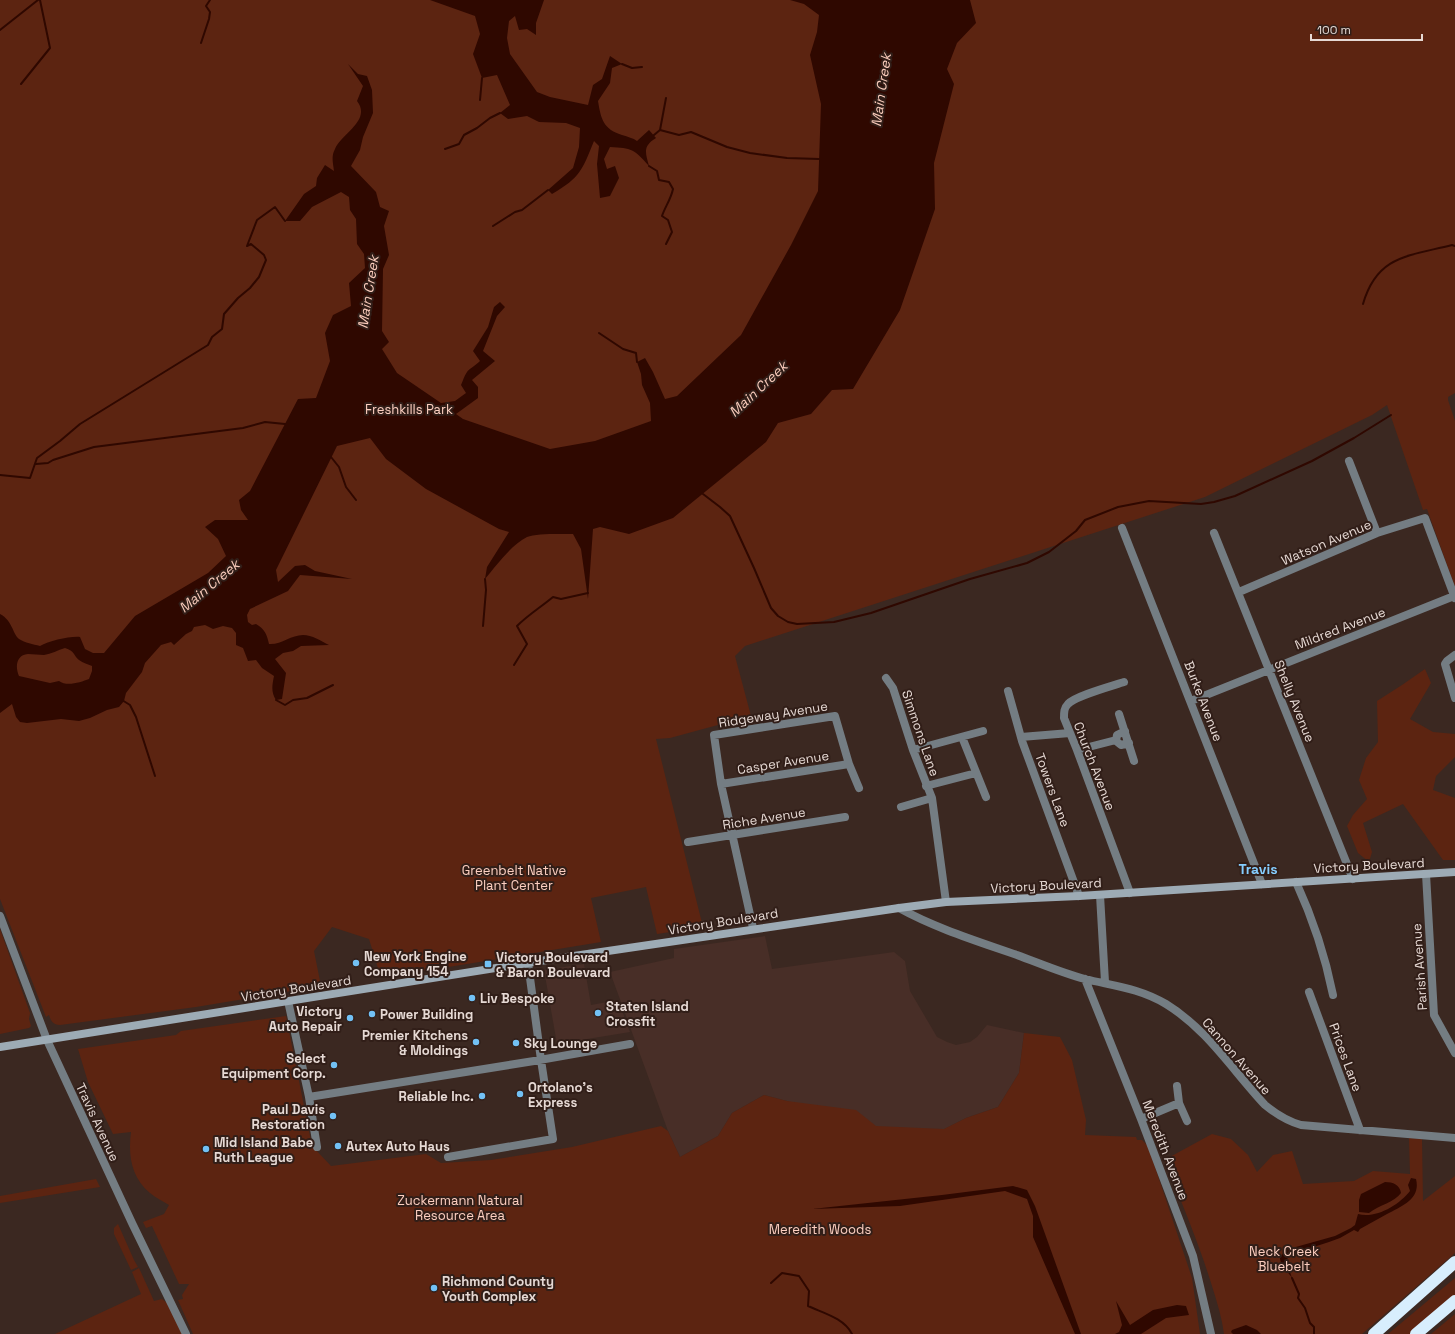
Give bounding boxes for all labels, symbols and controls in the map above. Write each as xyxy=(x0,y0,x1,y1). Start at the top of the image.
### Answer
scale bar xyxy=(1311,16,1422,42)
text: 100 m xyxy=(1317,22,1351,38)
water label: Main Creek xyxy=(867,51,895,128)
water label: Main Creek xyxy=(353,253,383,330)
water label: Main Creek xyxy=(725,356,792,421)
park label: Freshkills Park xyxy=(365,401,453,418)
street label: Watson Avenue xyxy=(1279,516,1374,569)
water label: Main Creek xyxy=(175,554,244,617)
street label: Mildred Avenue xyxy=(1292,603,1388,654)
street label: Shelly Avenue xyxy=(1270,658,1319,745)
street label: Burke Avenue xyxy=(1180,659,1227,744)
street label: Simmons Lane xyxy=(898,688,943,778)
street label: Ridgeway Avenue xyxy=(717,697,829,732)
street label: Church Avenue xyxy=(1070,719,1119,813)
street label: Casper Avenue xyxy=(736,747,830,778)
street label: Towers Lane xyxy=(1031,751,1074,829)
street label: Riche Avenue xyxy=(721,804,807,833)
street label: Victory Boulevard xyxy=(1313,854,1425,877)
district label: Travis xyxy=(1238,860,1278,878)
park label: Greenbelt Native Plant Center xyxy=(462,862,566,894)
street label: Victory Boulevard xyxy=(990,874,1102,897)
street label: Victory Boulevard xyxy=(667,904,779,939)
street label: Parish Avenue xyxy=(1408,923,1431,1011)
place label: New York Engine Company 154 xyxy=(364,948,467,980)
place label: Victory Boulevard & Baron Boulevard xyxy=(496,949,610,981)
marker: New York Engine Company 154 xyxy=(351,958,361,968)
marker: Victory Boulevard & Baron Boulevard xyxy=(483,959,493,969)
street label: Victory Boulevard xyxy=(240,971,352,1006)
place label: Liv Bespoke xyxy=(480,990,555,1007)
marker: Liv Bespoke xyxy=(467,993,477,1003)
place label: Staten Island Crossfit xyxy=(606,998,689,1030)
place label: Victory Auto Repair xyxy=(269,1003,342,1035)
place label: Power Building xyxy=(380,1006,473,1023)
marker: Staten Island Crossfit xyxy=(593,1008,603,1018)
marker: Power Building xyxy=(367,1009,377,1019)
marker: Victory Auto Repair xyxy=(345,1013,355,1023)
street label: Cannon Avenue xyxy=(1198,1014,1275,1098)
street label: Prices Lane xyxy=(1325,1021,1366,1094)
place label: Premier Kitchens & Moldings xyxy=(362,1027,468,1059)
place label: Sky Lounge xyxy=(524,1035,597,1052)
marker: Premier Kitchens & Moldings xyxy=(471,1037,481,1047)
marker: Sky Lounge xyxy=(511,1038,521,1048)
place label: Select Equipment Corp. xyxy=(222,1050,326,1082)
marker: Select Equipment Corp. xyxy=(329,1060,339,1070)
place label: Ortolano's Express xyxy=(528,1079,593,1111)
street label: Travis Avenue xyxy=(72,1080,123,1164)
place label: Reliable Inc. xyxy=(398,1088,474,1105)
marker: Ortolano's Express xyxy=(515,1089,525,1099)
marker: Reliable Inc. xyxy=(477,1091,487,1101)
street label: Meredith Avenue xyxy=(1139,1098,1192,1203)
place label: Paul Davis Restoration xyxy=(252,1101,325,1133)
marker: Paul Davis Restoration xyxy=(328,1111,338,1121)
place label: Mid Island Babe Ruth League xyxy=(214,1134,313,1166)
place label: Autex Auto Haus xyxy=(346,1138,450,1155)
marker: Autex Auto Haus xyxy=(333,1141,343,1151)
marker: Mid Island Babe Ruth League xyxy=(201,1144,211,1154)
park label: Zuckermann Natural Resource Area xyxy=(397,1192,523,1224)
park label: Meredith Woods xyxy=(769,1221,871,1238)
park label: Neck Creek Bluebelt xyxy=(1249,1243,1319,1275)
place label: Richmond County Youth Complex xyxy=(442,1273,554,1305)
marker: Richmond County Youth Complex xyxy=(429,1283,439,1293)

